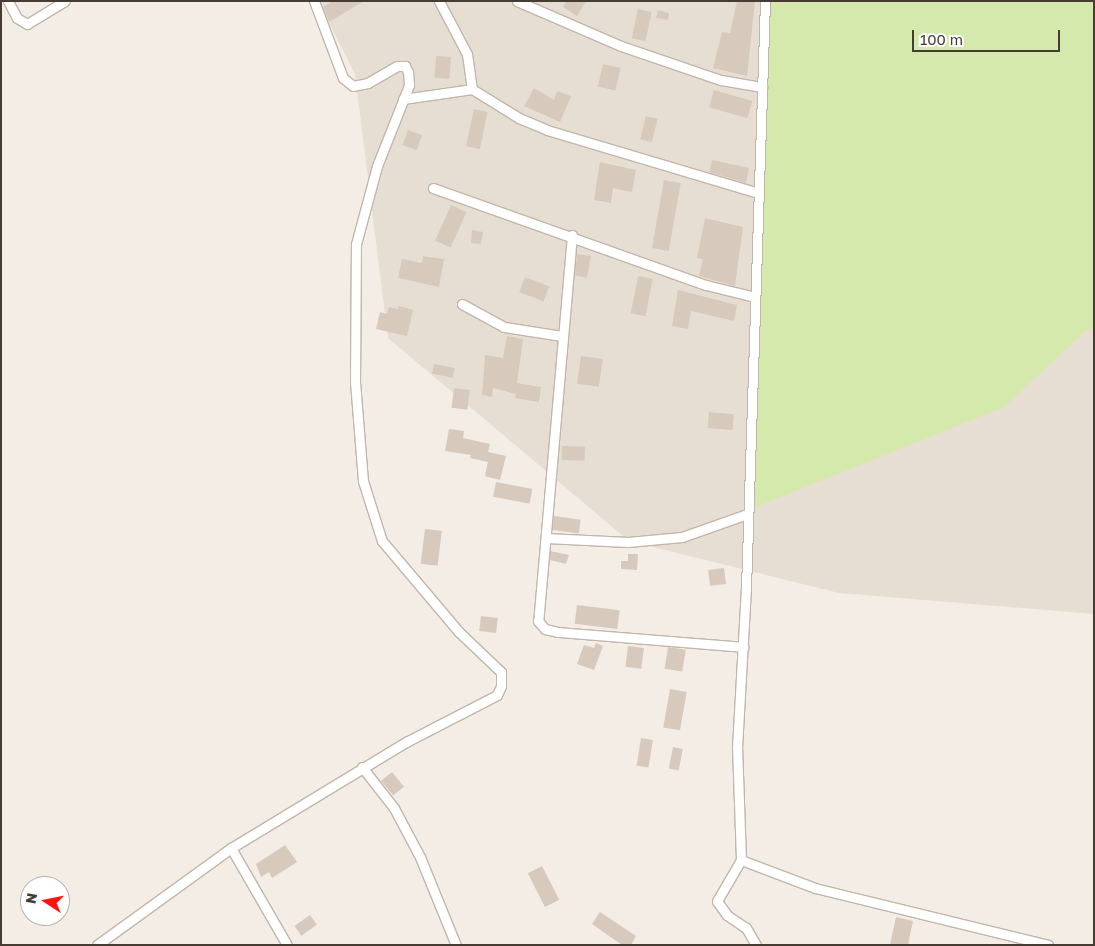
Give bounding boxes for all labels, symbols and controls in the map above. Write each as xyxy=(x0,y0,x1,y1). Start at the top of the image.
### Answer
scale bar xyxy=(915,20,1062,52)
text: 100 m xyxy=(920,30,963,48)
north arrow xyxy=(20,876,70,926)
text: N xyxy=(21,891,40,905)

